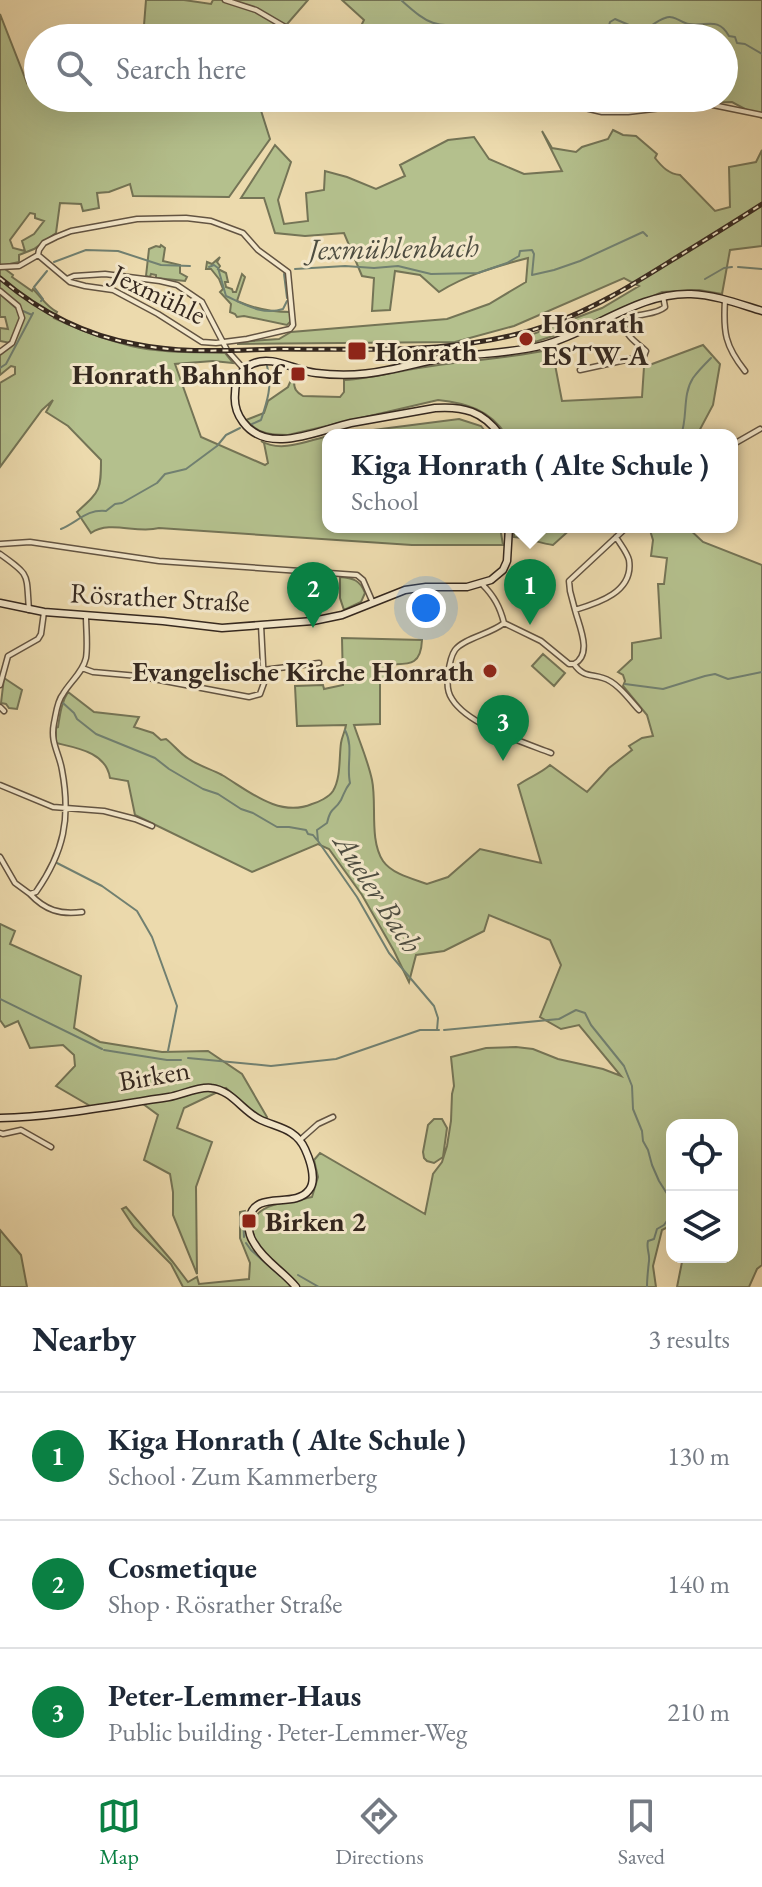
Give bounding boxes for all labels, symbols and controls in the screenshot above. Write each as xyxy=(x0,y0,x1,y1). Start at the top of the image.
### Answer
search box xyxy=(24,24,738,112)
icon: search xyxy=(52,46,96,90)
text: Search here xyxy=(116,49,246,88)
water label: Jexmühlenbach xyxy=(303,227,480,269)
street label: Jexmühle xyxy=(104,255,212,332)
place label: Honrath ESTW-A xyxy=(542,305,649,373)
marker: Honrath ESTW-A xyxy=(517,330,535,348)
place label: Honrath xyxy=(375,333,478,369)
marker: Honrath xyxy=(346,340,368,362)
place label: Honrath Bahnhof xyxy=(72,356,286,392)
marker: Honrath Bahnhof xyxy=(289,365,307,383)
popup xyxy=(322,429,738,533)
text: Kiga Honrath ( Alte Schule ) xyxy=(351,445,709,484)
text: School xyxy=(351,484,419,518)
pin: 1 xyxy=(504,559,556,625)
pin: 2 xyxy=(287,562,339,628)
street label: Rösrather Straße xyxy=(69,574,251,620)
your location xyxy=(406,588,446,628)
place label: Evangelische Kirche Honrath xyxy=(132,653,474,689)
marker: Evangelische Kirche Honrath xyxy=(481,662,499,680)
pin: 3 xyxy=(477,695,529,761)
water label: Aueler Bach xyxy=(324,824,432,960)
street label: Birken xyxy=(116,1051,193,1099)
map controls xyxy=(666,1119,738,1263)
button: locate xyxy=(666,1119,738,1191)
button: layers xyxy=(666,1191,738,1263)
place label: Birken 2 xyxy=(265,1203,366,1239)
marker: Birken 2 xyxy=(240,1212,258,1230)
text: Nearby xyxy=(32,1317,136,1361)
text: 3 results xyxy=(649,1322,730,1356)
text: Kiga Honrath ( Alte Schule ) xyxy=(108,1420,466,1459)
text: 1 xyxy=(51,1439,65,1473)
text: 130 m xyxy=(667,1439,730,1473)
text: School · Zum Kammerberg xyxy=(108,1459,377,1493)
text: Cosmetique xyxy=(108,1548,257,1587)
text: 2 xyxy=(51,1567,65,1601)
text: 140 m xyxy=(667,1567,730,1601)
text: Shop · Rösrather Straße xyxy=(108,1587,342,1621)
text: Peter-Lemmer-Haus xyxy=(108,1676,361,1715)
text: 3 xyxy=(51,1695,65,1729)
text: 210 m xyxy=(667,1695,730,1729)
text: Public building · Peter-Lemmer-Weg xyxy=(108,1715,467,1749)
tab: Map xyxy=(97,1794,141,1871)
tab: Directions xyxy=(335,1794,424,1871)
tab: Saved xyxy=(618,1794,665,1871)

